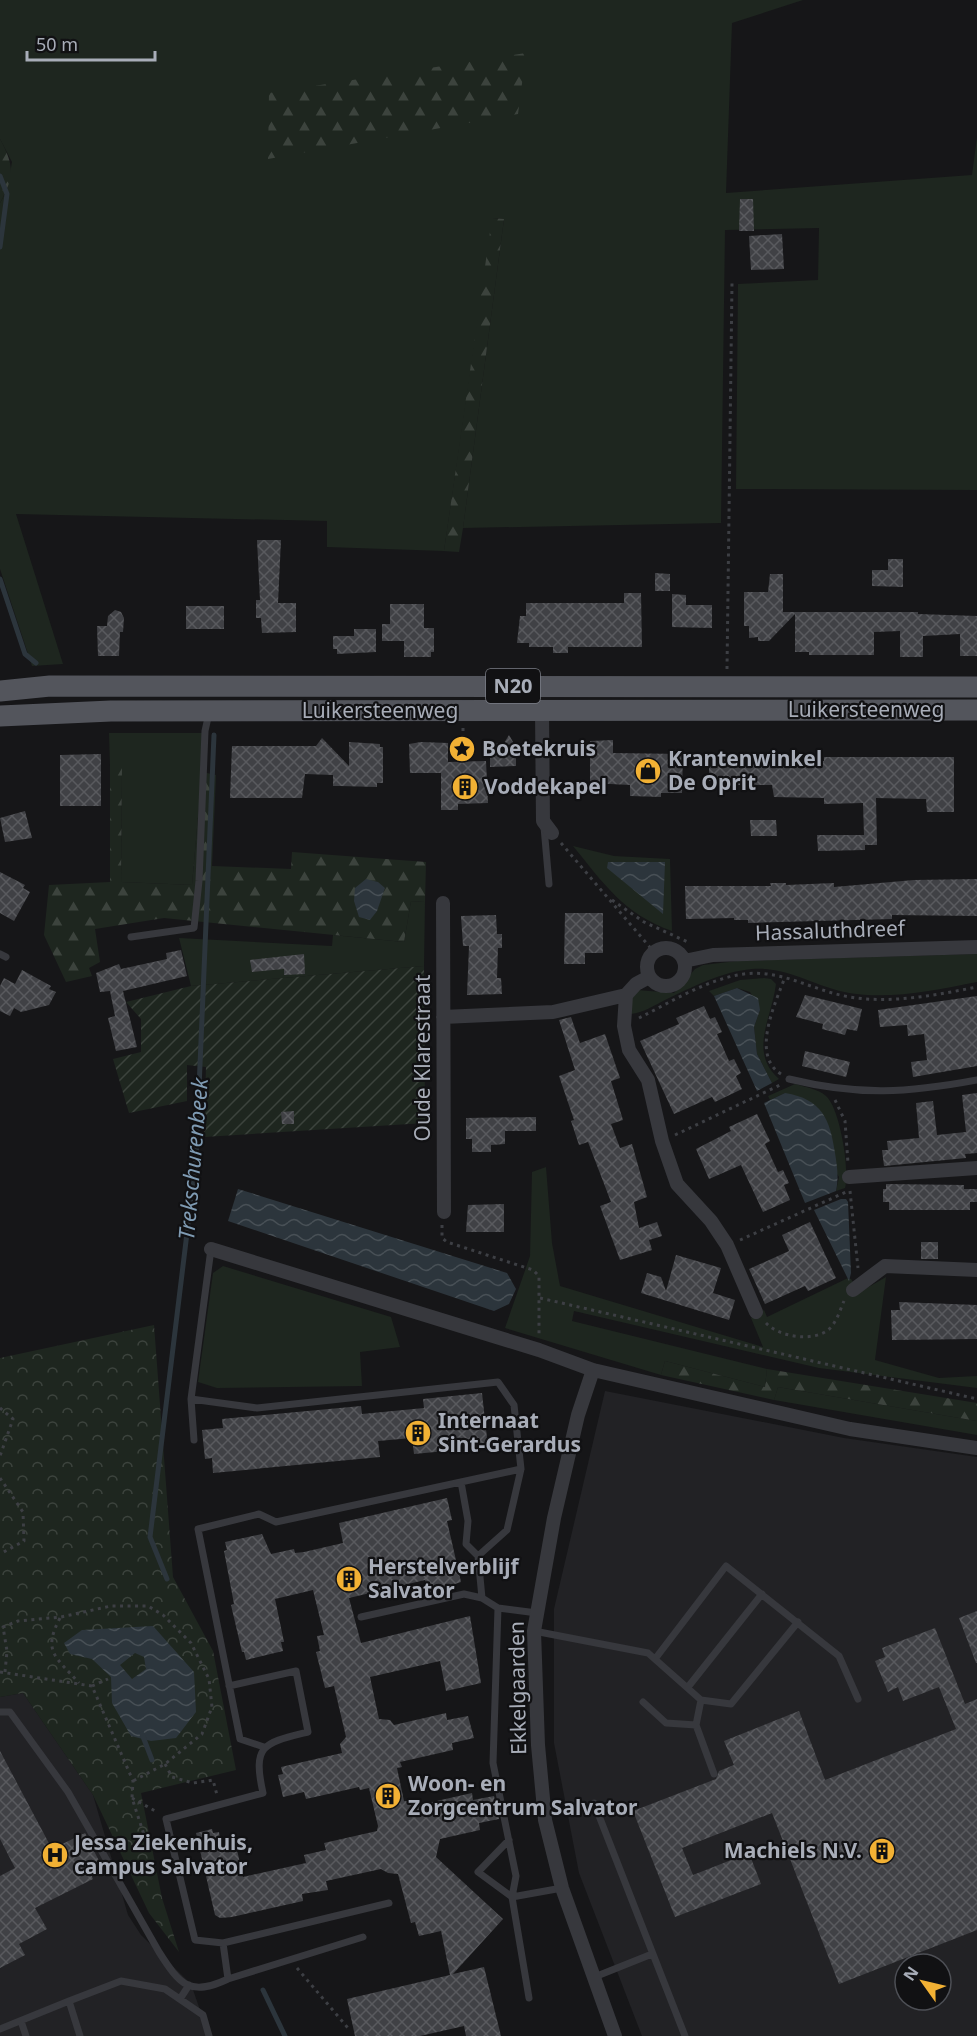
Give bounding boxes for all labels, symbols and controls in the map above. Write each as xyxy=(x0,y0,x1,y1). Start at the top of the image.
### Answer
scale bar xyxy=(27,24,154,62)
text: 50 m xyxy=(36,32,78,56)
road number: N20 xyxy=(486,669,540,703)
street label: Luikersteenweg xyxy=(788,695,944,723)
street label: Luikersteenweg xyxy=(302,696,458,724)
place icon: Boetekruis xyxy=(447,734,477,764)
place label: Boetekruis xyxy=(482,734,596,762)
place label: Krantenwinkel De Oprit xyxy=(668,744,822,796)
shop icon: Krantenwinkel De Oprit xyxy=(633,756,663,786)
building icon: Voddekapel xyxy=(450,772,480,802)
place label: Voddekapel xyxy=(484,772,607,800)
street label: Hassaluthdreef xyxy=(754,913,907,947)
street label: Oude Klarestraat xyxy=(408,974,436,1141)
water label: Trekschurenbeek xyxy=(170,1075,214,1241)
place label: Internaat Sint-Gerardus xyxy=(438,1406,581,1458)
building icon: Internaat Sint-Gerardus xyxy=(403,1418,433,1448)
place label: Herstelverblijf Salvator xyxy=(368,1552,520,1604)
building icon: Herstelverblijf Salvator xyxy=(334,1564,364,1594)
street label: Ekkelgaarden xyxy=(502,1621,532,1755)
place label: Woon- en Zorgcentrum Salvator xyxy=(408,1769,638,1821)
building icon: Woon- en Zorgcentrum Salvator xyxy=(373,1781,403,1811)
place label: Jessa Ziekenhuis, campus Salvator xyxy=(72,1828,253,1880)
place label: Machiels N.V. xyxy=(724,1836,862,1864)
building icon: Machiels N.V. xyxy=(867,1836,897,1866)
hospital icon: Jessa Ziekenhuis, campus Salvator xyxy=(40,1840,70,1870)
north arrow xyxy=(893,1952,953,2012)
text: N xyxy=(898,1962,923,1985)

